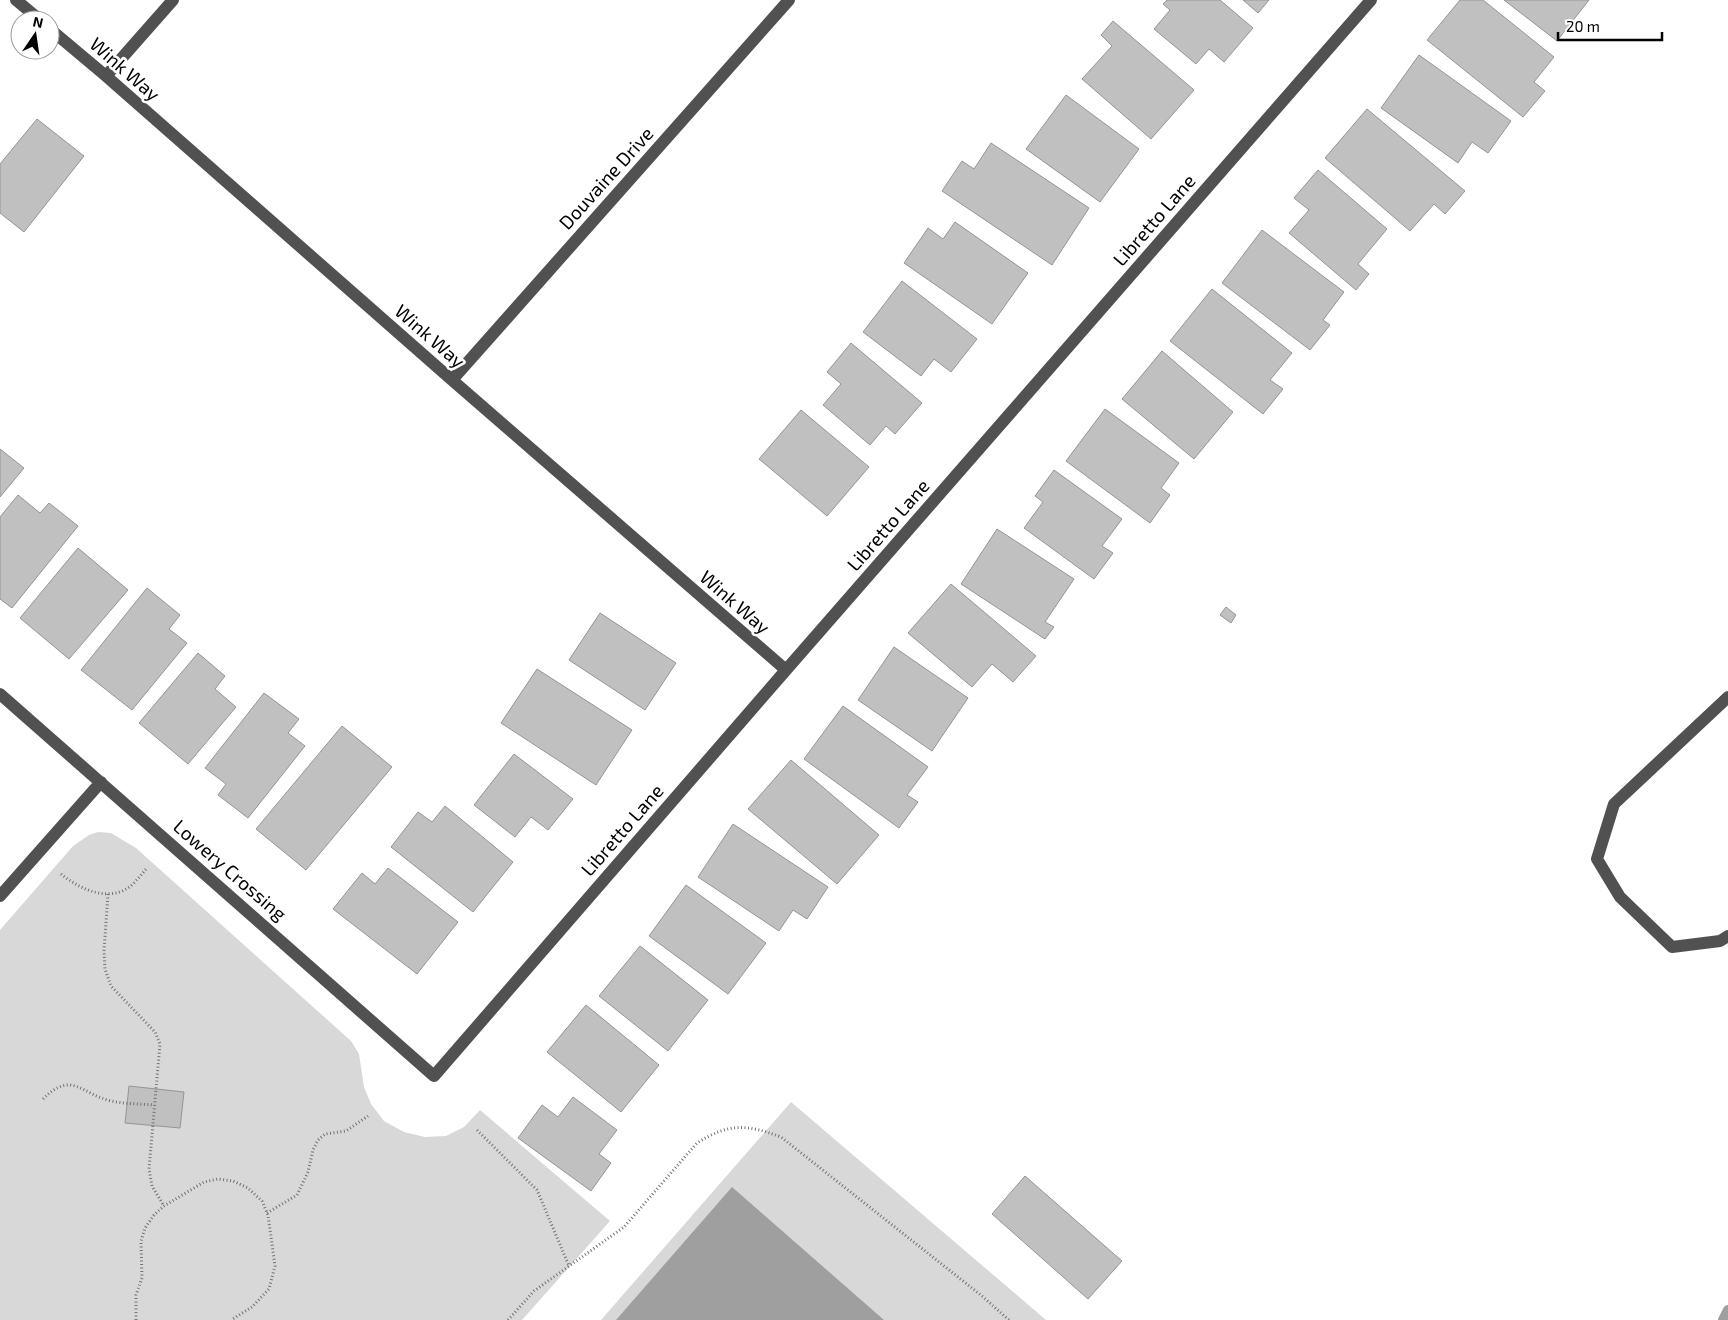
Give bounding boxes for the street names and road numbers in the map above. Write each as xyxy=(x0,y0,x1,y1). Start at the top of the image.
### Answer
street label: Wink Way xyxy=(86,32,165,105)
street label: Douvaine Drive xyxy=(554,122,658,234)
street label: Libretto Lane xyxy=(1108,169,1200,270)
street label: Wink Way xyxy=(391,299,470,372)
street label: Libretto Lane xyxy=(842,474,934,575)
street label: Wink Way xyxy=(696,565,775,638)
street label: Libretto Lane xyxy=(576,779,668,880)
street label: Lowery Crossing xyxy=(169,814,292,925)

